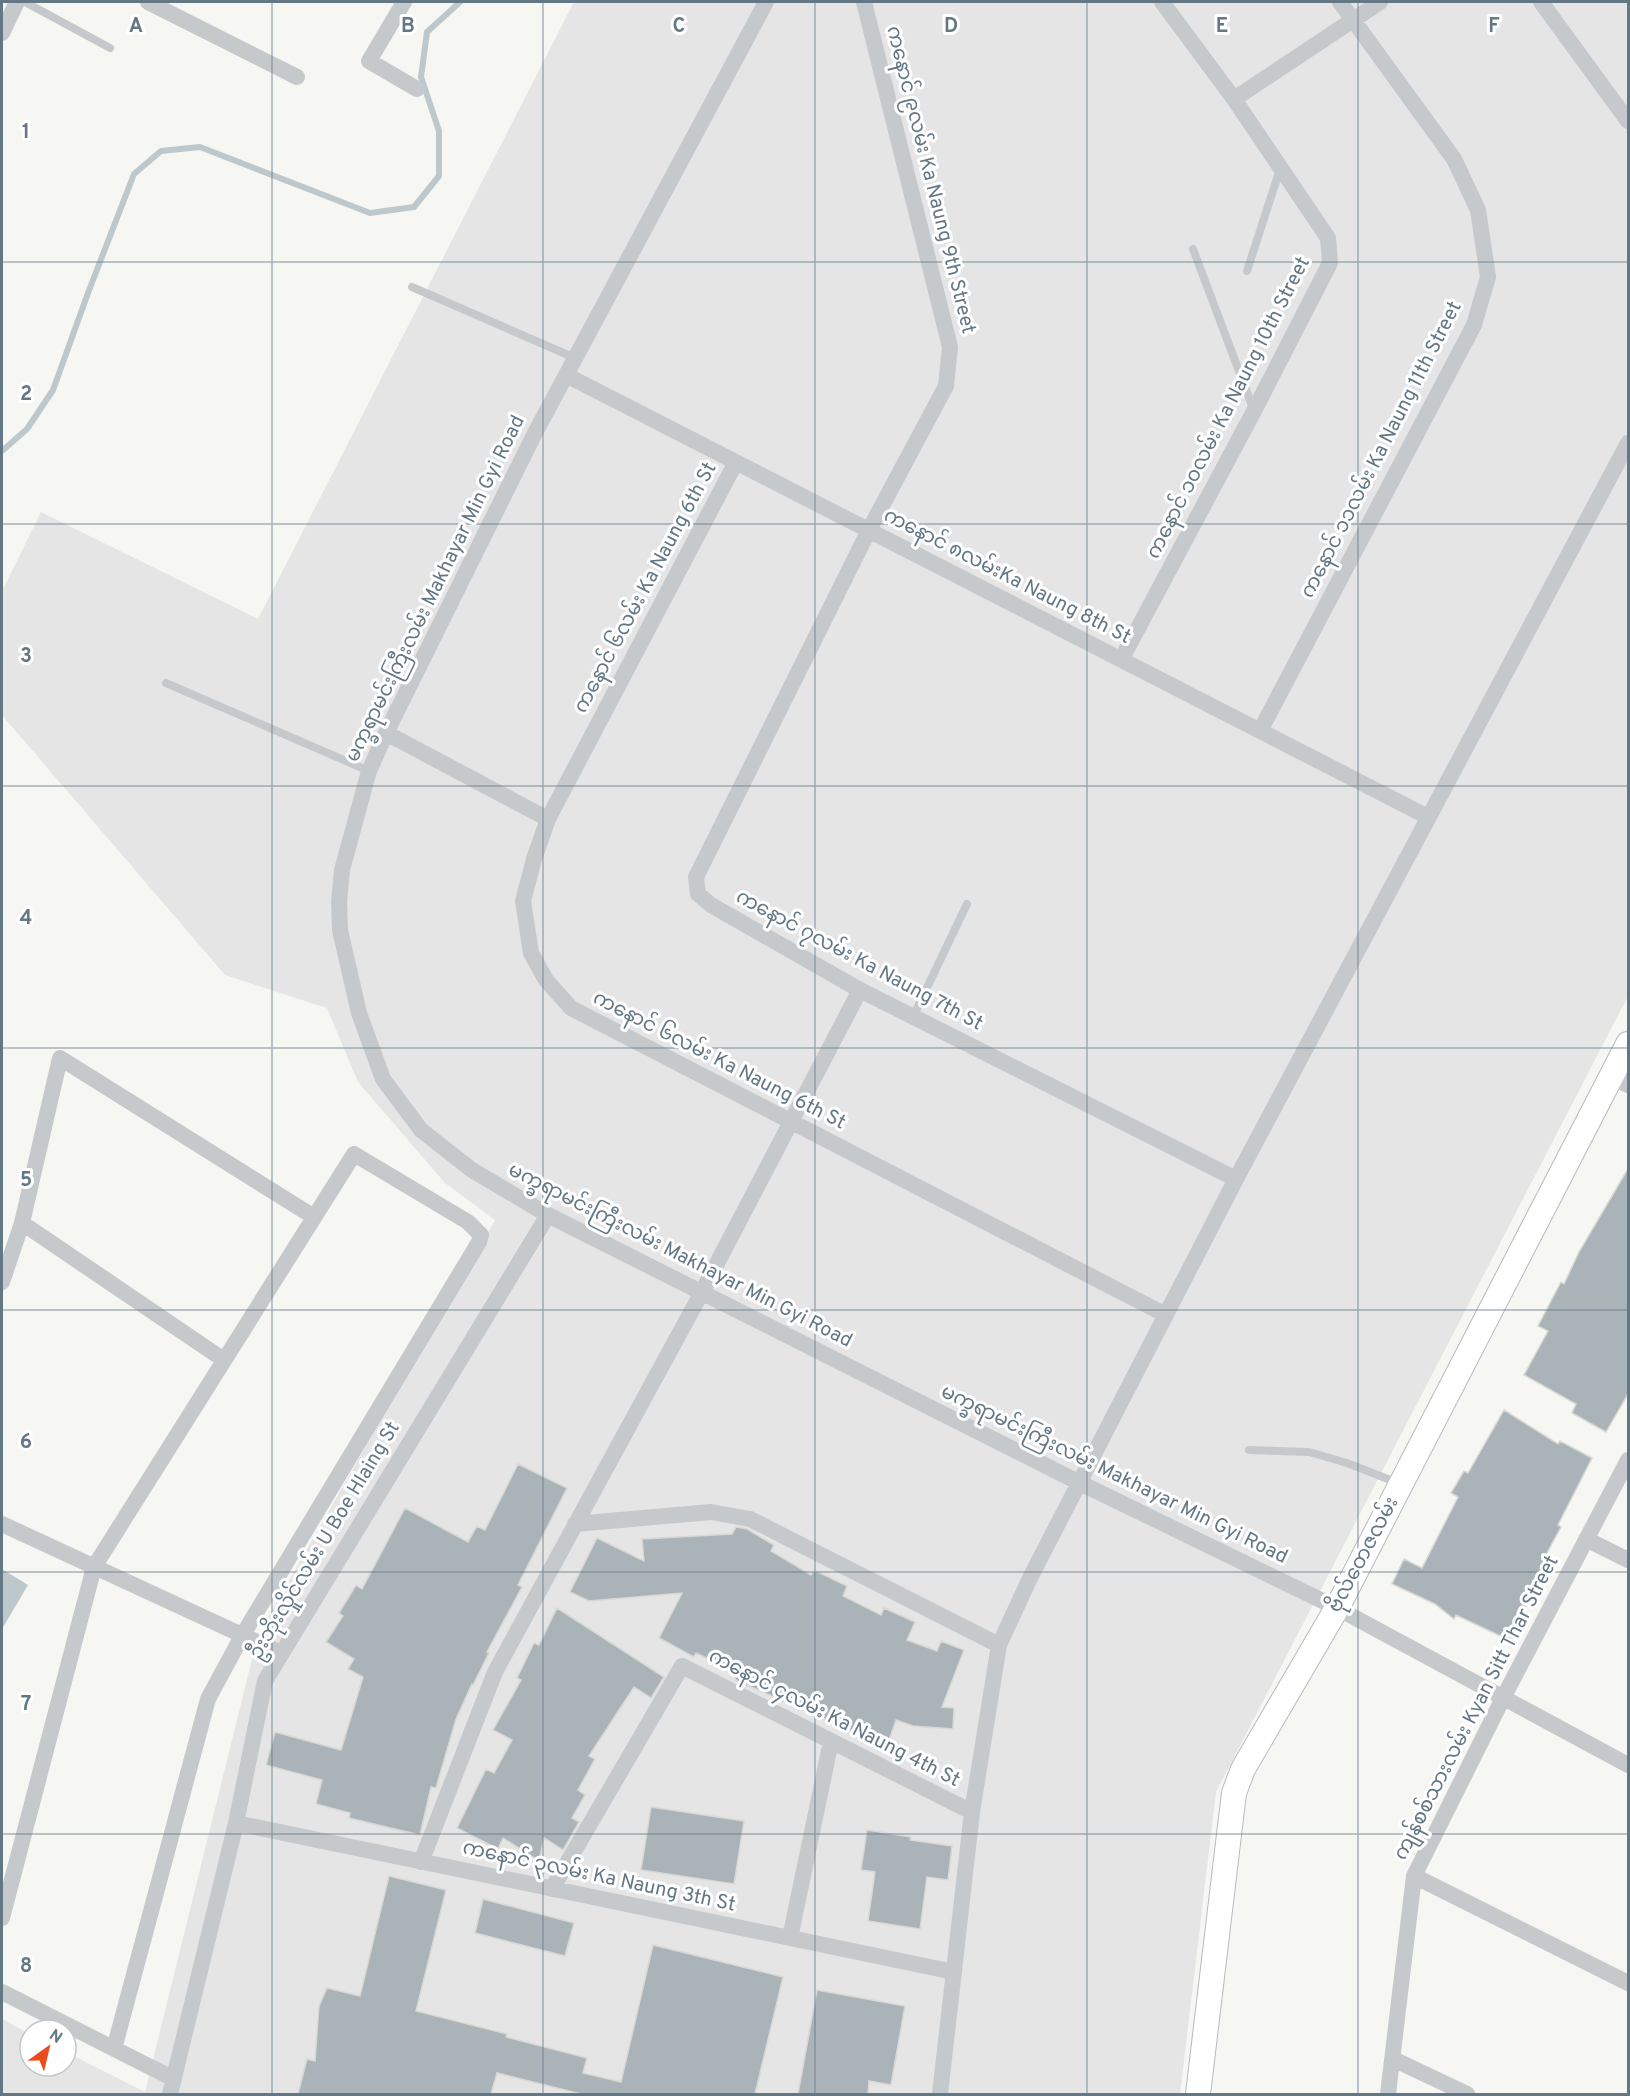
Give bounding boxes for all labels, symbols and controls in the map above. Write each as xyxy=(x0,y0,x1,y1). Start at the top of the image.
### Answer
text: A xyxy=(129,14,143,40)
text: B xyxy=(401,14,415,40)
text: C xyxy=(673,14,685,40)
text: D xyxy=(944,14,958,40)
text: E xyxy=(1216,14,1228,40)
text: F xyxy=(1488,14,1500,40)
street label: ကနောင် ၉လမ်း Ka Naung 9th Street xyxy=(878,23,984,337)
text: 1 xyxy=(22,120,30,146)
street label: ကနောင် ၁၀လမ်း Ka Naung 10th Street xyxy=(1139,251,1318,564)
street label: ကနောင် ၁၁လမ်း Ka Naung 11th Street xyxy=(1293,296,1469,603)
text: 2 xyxy=(20,382,32,408)
street label: မက္ခရာမင်းကြီးလမ်း Makhayar Min Gyi Road xyxy=(338,410,533,767)
street label: ကနောင် ၆လမ်း Ka Naung 6th St xyxy=(566,457,724,718)
street label: ကနောင် ၈လမ်းKa Naung 8th St xyxy=(878,500,1137,652)
text: 3 xyxy=(20,644,32,670)
street label: ကနောင် ၇လမ်း Ka Naung 7th St xyxy=(730,882,988,1038)
text: 4 xyxy=(20,906,32,932)
street label: ကနောင် ၆လမ်း Ka Naung 6th St xyxy=(588,983,851,1137)
street label: မက္ခရာမင်းကြီးလမ်း Makhayar Min Gyi Road xyxy=(503,1155,858,1356)
text: 5 xyxy=(20,1168,32,1194)
street label: မက္ခရာမင်းကြီးလမ်း Makhayar Min Gyi Road xyxy=(936,1377,1293,1572)
street label: ဦးဘိုးလှိုင်လမ်း U Boe Hlaing St xyxy=(241,1416,408,1666)
text: 6 xyxy=(20,1430,32,1456)
street label: ဗိုလ်တေဇလမ်း xyxy=(1320,1491,1407,1618)
street label: ကျန်စစ်သားလမ်း Kyan Sitt Thar Street xyxy=(1386,1550,1566,1865)
street label: ကနောင် ၄လမ်း Ka Naung 4th St xyxy=(703,1641,966,1795)
text: 7 xyxy=(21,1692,31,1718)
street label: ကနောင် ၃လမ်း Ka Naung 3th St xyxy=(460,1832,738,1920)
text: 8 xyxy=(20,1954,32,1980)
north arrow xyxy=(18,2018,78,2078)
text: N xyxy=(45,2026,66,2049)

